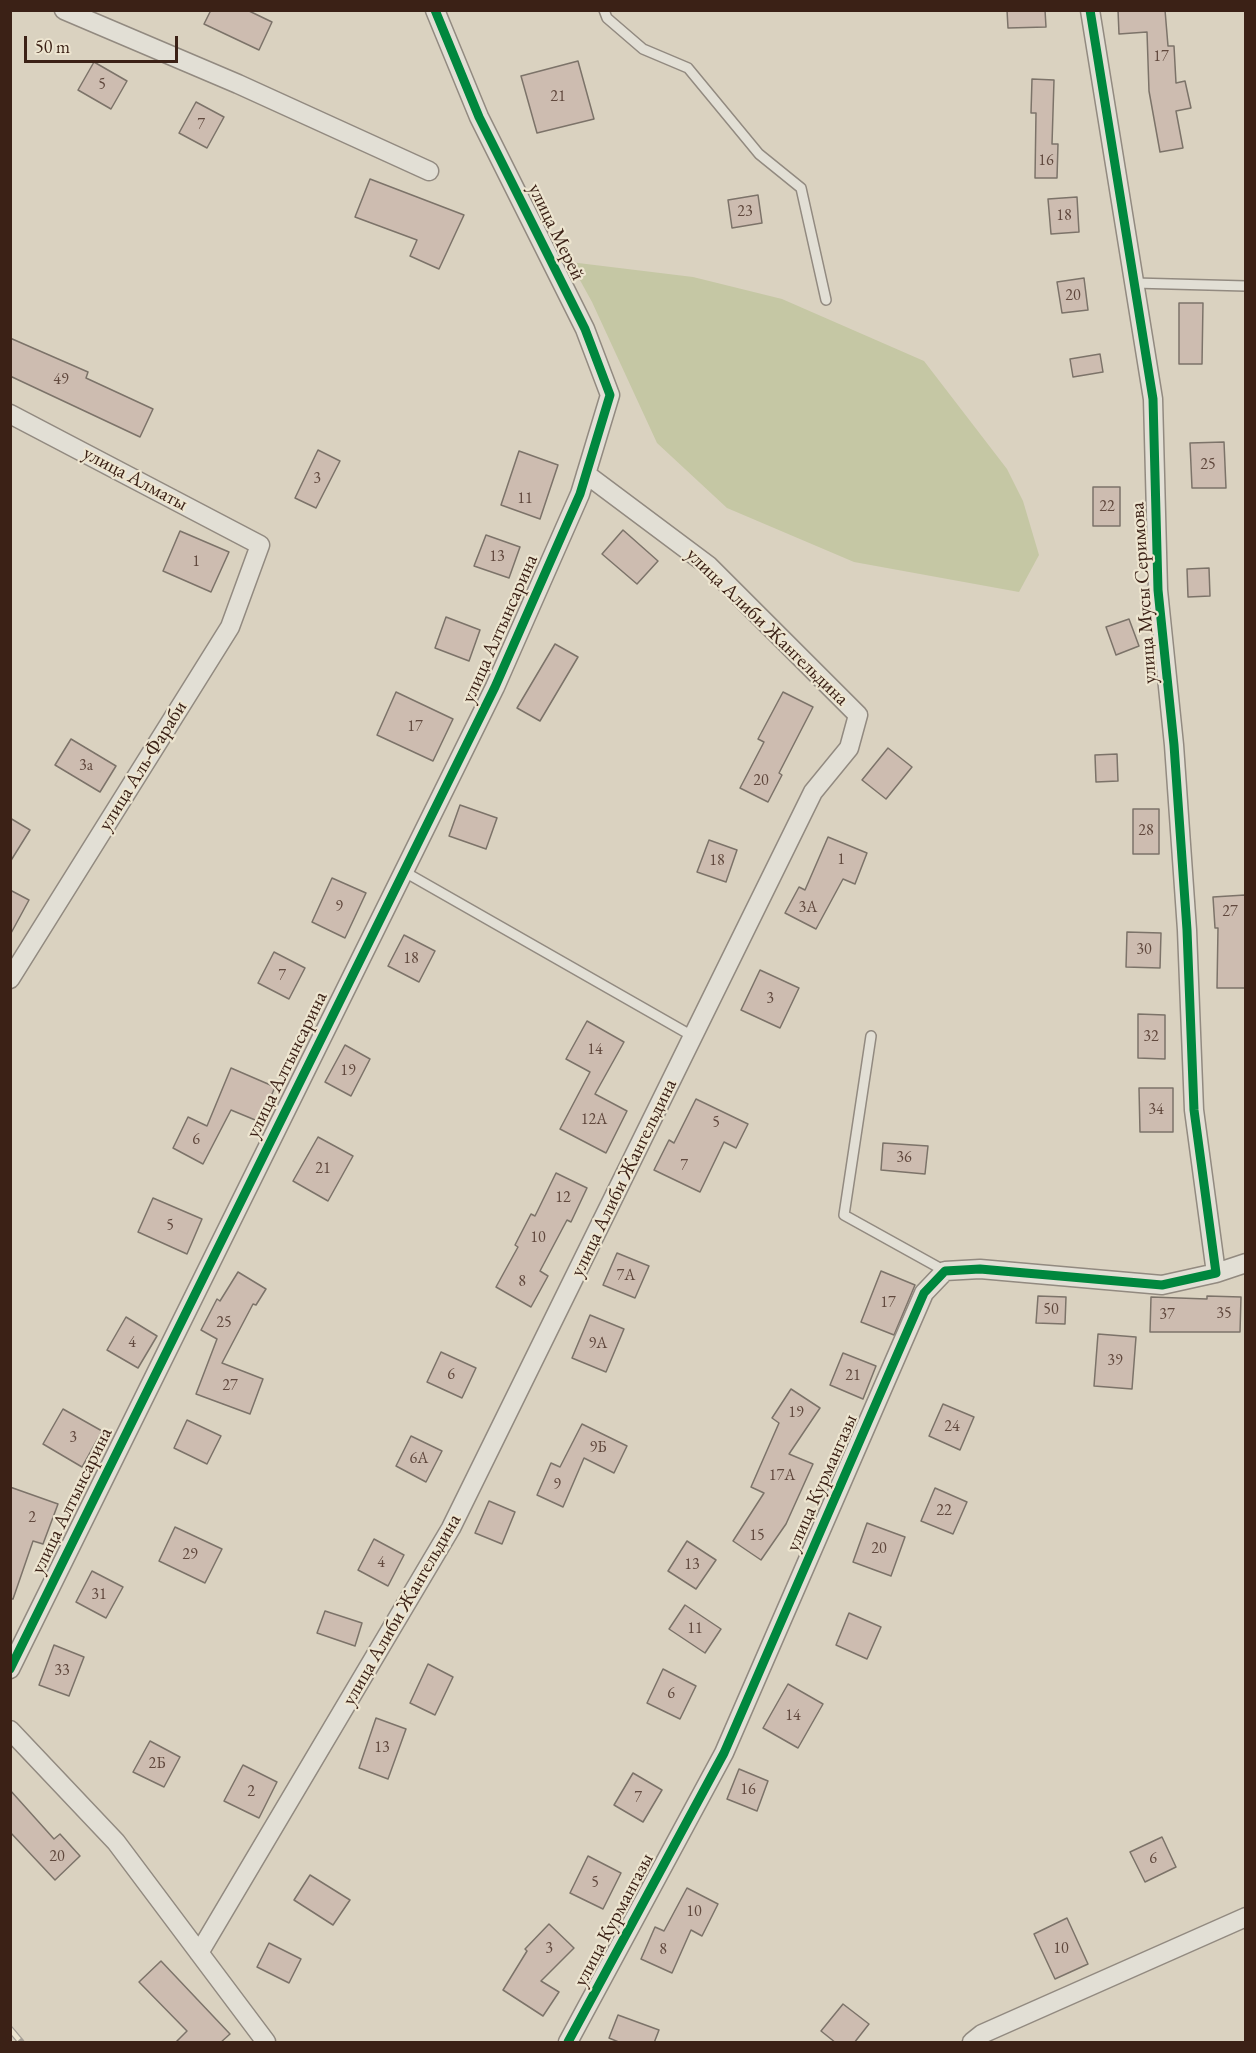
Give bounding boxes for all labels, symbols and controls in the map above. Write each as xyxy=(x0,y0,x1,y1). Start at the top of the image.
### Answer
scale bar xyxy=(27,24,182,62)
text: 50 m xyxy=(35,35,70,58)
house number: 17 xyxy=(1153,47,1169,67)
house number: 5 xyxy=(98,75,106,95)
house number: 21 xyxy=(550,87,566,107)
house number: 7 xyxy=(197,115,205,135)
house number: 16 xyxy=(1038,151,1054,171)
street label: улица Мерей xyxy=(522,180,590,284)
house number: 23 xyxy=(737,202,753,222)
house number: 18 xyxy=(1056,206,1072,226)
house number: 20 xyxy=(1065,286,1081,306)
house number: 49 xyxy=(53,370,69,390)
street label: улица Алматы xyxy=(79,441,191,517)
house number: 25 xyxy=(1200,455,1216,475)
house number: 3 xyxy=(313,469,321,489)
house number: 11 xyxy=(517,489,533,509)
house number: 22 xyxy=(1099,497,1115,517)
street label: улица Мусы Серимова xyxy=(1126,501,1162,685)
street label: улица Алиби Жангельдина xyxy=(681,543,853,711)
house number: 13 xyxy=(489,547,505,567)
street label: улица Алтынсарина xyxy=(456,551,544,707)
house number: 1 xyxy=(192,552,200,572)
street label: улица Аль-Фараби xyxy=(93,697,193,835)
house number: 17 xyxy=(407,717,423,737)
house number: 3а xyxy=(79,756,93,776)
house number: 20 xyxy=(753,771,769,791)
house number: 28 xyxy=(1138,821,1154,841)
house number: 1 xyxy=(837,850,845,870)
house number: 18 xyxy=(709,851,725,871)
house number: 9 xyxy=(335,897,343,917)
house number: 3А xyxy=(799,898,817,918)
house number: 27 xyxy=(1222,902,1238,922)
house number: 30 xyxy=(1136,940,1152,960)
house number: 18 xyxy=(403,949,419,969)
house number: 7 xyxy=(278,966,286,986)
street label: улица Алтынсарина xyxy=(241,988,333,1142)
house number: 3 xyxy=(766,989,774,1009)
house number: 32 xyxy=(1143,1027,1159,1047)
house number: 14 xyxy=(587,1040,603,1060)
house number: 19 xyxy=(340,1061,356,1081)
street label: улица Алиби Жангельдина xyxy=(566,1075,682,1281)
house number: 34 xyxy=(1148,1100,1164,1120)
house number: 12А xyxy=(581,1110,607,1130)
house number: 5 xyxy=(712,1113,720,1133)
house number: 6 xyxy=(192,1130,200,1150)
house number: 36 xyxy=(896,1148,912,1168)
house number: 7 xyxy=(680,1156,688,1176)
house number: 21 xyxy=(315,1159,331,1179)
house number: 12 xyxy=(555,1188,571,1208)
house number: 5 xyxy=(166,1216,174,1236)
house number: 10 xyxy=(530,1228,546,1248)
house number: 7А xyxy=(617,1266,635,1286)
house number: 8 xyxy=(518,1272,526,1292)
house number: 17 xyxy=(880,1293,896,1313)
house number: 50 xyxy=(1043,1300,1059,1320)
house number: 35 xyxy=(1216,1304,1232,1324)
house number: 37 xyxy=(1159,1305,1175,1325)
house number: 25 xyxy=(216,1313,232,1333)
house number: 4 xyxy=(128,1333,136,1353)
house number: 9А xyxy=(589,1334,607,1354)
house number: 39 xyxy=(1107,1351,1123,1371)
house number: 6 xyxy=(447,1365,455,1385)
house number: 21 xyxy=(845,1366,861,1386)
house number: 27 xyxy=(222,1376,238,1396)
house number: 19 xyxy=(788,1403,804,1423)
street label: улица Курмангазы xyxy=(781,1411,863,1555)
house number: 24 xyxy=(944,1417,960,1437)
street label: улица Алтынсарина xyxy=(26,1424,118,1578)
house number: 3 xyxy=(69,1428,77,1448)
house number: 9Б xyxy=(589,1438,607,1458)
house number: 6А xyxy=(410,1449,428,1469)
house number: 17А xyxy=(769,1466,795,1486)
house number: 9 xyxy=(553,1475,561,1495)
house number: 22 xyxy=(936,1501,952,1521)
house number: 2 xyxy=(28,1508,36,1528)
street label: улица Алиби Жангельдина xyxy=(337,1510,467,1710)
house number: 15 xyxy=(749,1526,765,1546)
house number: 20 xyxy=(871,1539,887,1559)
house number: 29 xyxy=(182,1545,198,1565)
house number: 4 xyxy=(377,1553,385,1573)
house number: 13 xyxy=(684,1555,700,1575)
house number: 31 xyxy=(91,1585,107,1605)
house number: 11 xyxy=(687,1619,703,1639)
house number: 33 xyxy=(54,1661,70,1681)
house number: 6 xyxy=(667,1684,675,1704)
house number: 14 xyxy=(785,1706,801,1726)
house number: 13 xyxy=(374,1738,390,1758)
house number: 2Б xyxy=(148,1754,166,1774)
house number: 16 xyxy=(740,1780,756,1800)
house number: 2 xyxy=(247,1782,255,1802)
house number: 7 xyxy=(634,1788,642,1808)
house number: 20 xyxy=(49,1847,65,1867)
street label: улица Курмангазы xyxy=(569,1849,659,1991)
house number: 6 xyxy=(1149,1849,1157,1869)
house number: 5 xyxy=(591,1873,599,1893)
house number: 10 xyxy=(686,1902,702,1922)
house number: 3 xyxy=(545,1939,553,1959)
house number: 10 xyxy=(1053,1939,1069,1959)
house number: 8 xyxy=(659,1940,667,1960)

